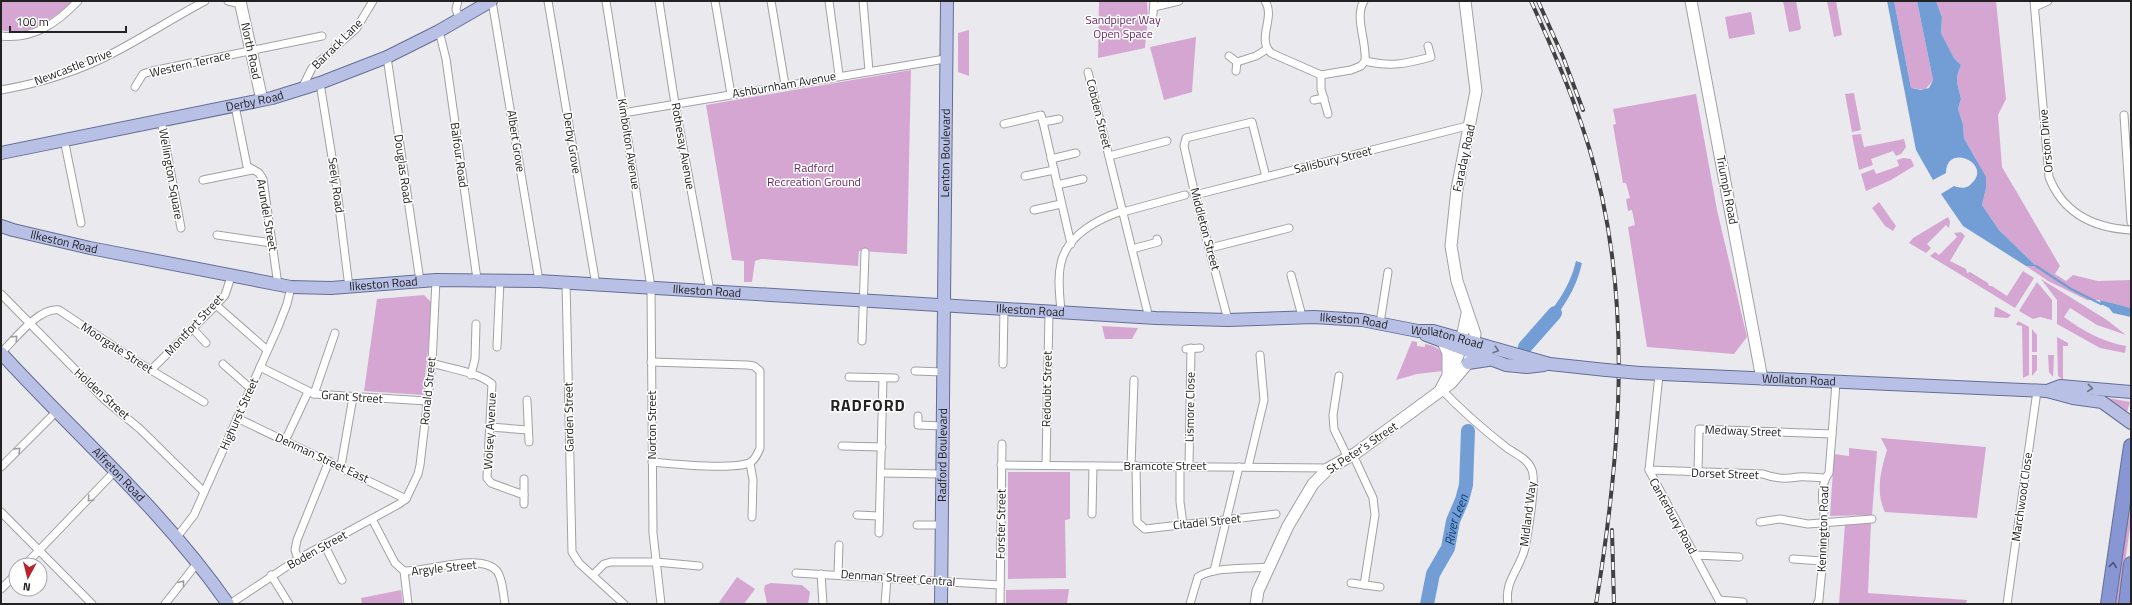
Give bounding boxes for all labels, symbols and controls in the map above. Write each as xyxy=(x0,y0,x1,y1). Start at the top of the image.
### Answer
scale bar xyxy=(10,8,126,34)
park label: Sandpiper Way Open Space xyxy=(1085,10,1161,43)
text: 100 m xyxy=(16,12,49,31)
street label: Barrack Lane xyxy=(307,14,367,74)
street label: North Road xyxy=(236,21,267,81)
street label: Newcastle Drive xyxy=(31,43,114,90)
street label: Western Terrace xyxy=(148,45,232,82)
street label: Ashburnham Avenue xyxy=(730,66,837,103)
street label: Cobden Street xyxy=(1082,77,1118,152)
street label: Derby Road xyxy=(224,85,286,116)
street label: Kimbolton Avenue xyxy=(613,97,646,191)
street label: Rothesay Avenue xyxy=(667,101,700,191)
street label: Albert Grove xyxy=(502,108,531,173)
street label: Lenton Boulevard xyxy=(935,109,955,198)
street label: Orston Drive xyxy=(2033,109,2058,174)
street label: Derby Grove xyxy=(558,111,587,175)
street label: Balfour Road xyxy=(446,121,473,189)
street label: Faraday Road xyxy=(1447,122,1480,194)
street label: Wellington Square xyxy=(154,127,189,221)
street label: Douglas Road xyxy=(389,133,418,205)
street label: Salisbury Street xyxy=(1292,140,1375,178)
street label: Triumph Road xyxy=(1712,154,1743,226)
street label: Seely Road xyxy=(323,156,350,214)
park label: Radford Recreation Ground xyxy=(767,158,861,191)
street label: Arundel Street xyxy=(252,177,283,253)
street label: Middleton Street xyxy=(1185,185,1226,273)
street label: Ilkeston Road xyxy=(29,224,99,258)
street label: Ilkeston Road xyxy=(348,271,418,296)
street label: Ilkeston Road xyxy=(672,279,742,302)
street label: Montfort Street xyxy=(160,289,228,360)
street label: Ilkeston Road xyxy=(996,298,1065,322)
street label: Ilkeston Road xyxy=(1319,307,1390,334)
street label: Moorgate Street xyxy=(77,317,158,379)
street label: Wollaton Road xyxy=(1409,320,1486,354)
one-way arrow xyxy=(10,336,17,343)
one-way arrow xyxy=(1493,345,1500,353)
street label: Redoubt Street xyxy=(1036,350,1057,427)
street label: Ronald Street xyxy=(414,355,441,426)
street label: Holden Street xyxy=(70,363,135,424)
street label: Wollaton Road xyxy=(1761,368,1836,391)
street label: Lismore Close xyxy=(1179,372,1200,442)
street label: Highurst Street xyxy=(214,374,263,453)
street label: Garden Street xyxy=(558,381,579,452)
one-way arrow xyxy=(2087,384,2093,393)
street label: Grant Street xyxy=(321,385,384,408)
street label: Norton Street xyxy=(642,390,661,460)
street label: Wolsey Avenue xyxy=(478,392,501,470)
district label: RADFORD xyxy=(830,393,906,417)
street label: Radford Boulevard xyxy=(932,408,952,502)
street label: St Peter's Street xyxy=(1322,416,1402,478)
street label: Medway Street xyxy=(1704,420,1783,441)
street label: Denman Street East xyxy=(272,428,373,488)
street label: Alfreton Road xyxy=(88,442,150,506)
one-way arrow xyxy=(13,447,21,454)
street label: Marchwood Close xyxy=(2006,451,2037,543)
street label: Bramcote Street xyxy=(1124,456,1207,475)
street label: Dorset Street xyxy=(1691,463,1760,484)
street label: Canterbury Road xyxy=(1645,474,1702,557)
street label: Midland Way xyxy=(1514,480,1541,548)
street label: Kennington Road xyxy=(1811,485,1834,573)
street label: Forster Street xyxy=(990,488,1011,559)
water label: River Leen xyxy=(1439,492,1473,547)
one-way arrow xyxy=(88,494,95,501)
street label: Citadel Street xyxy=(1172,508,1243,535)
street label: Boden Street xyxy=(283,525,351,574)
street label: Argyle Street xyxy=(410,555,478,580)
north arrow xyxy=(8,557,48,597)
one-way arrow xyxy=(2108,562,2117,568)
street label: Denman Street Central xyxy=(840,564,956,591)
text: N xyxy=(22,579,32,595)
one-way arrow xyxy=(177,580,184,587)

